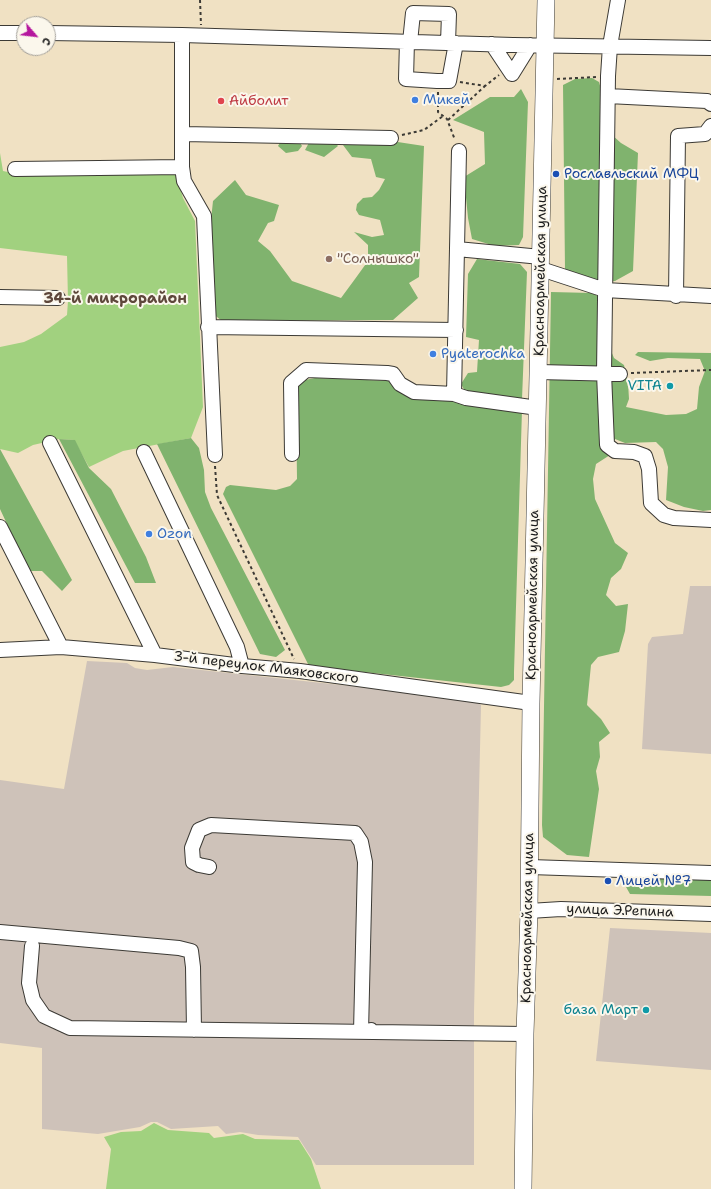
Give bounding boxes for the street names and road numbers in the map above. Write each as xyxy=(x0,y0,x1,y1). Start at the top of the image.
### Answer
street label: Красноармейская улица xyxy=(531,186,551,356)
street label: Красноармейская улица xyxy=(523,510,543,680)
street label: 3-й переулок Маяковского xyxy=(172,648,360,688)
street label: Красноармейская улица xyxy=(518,833,538,1003)
street label: улица Э.Репина xyxy=(566,901,674,921)

